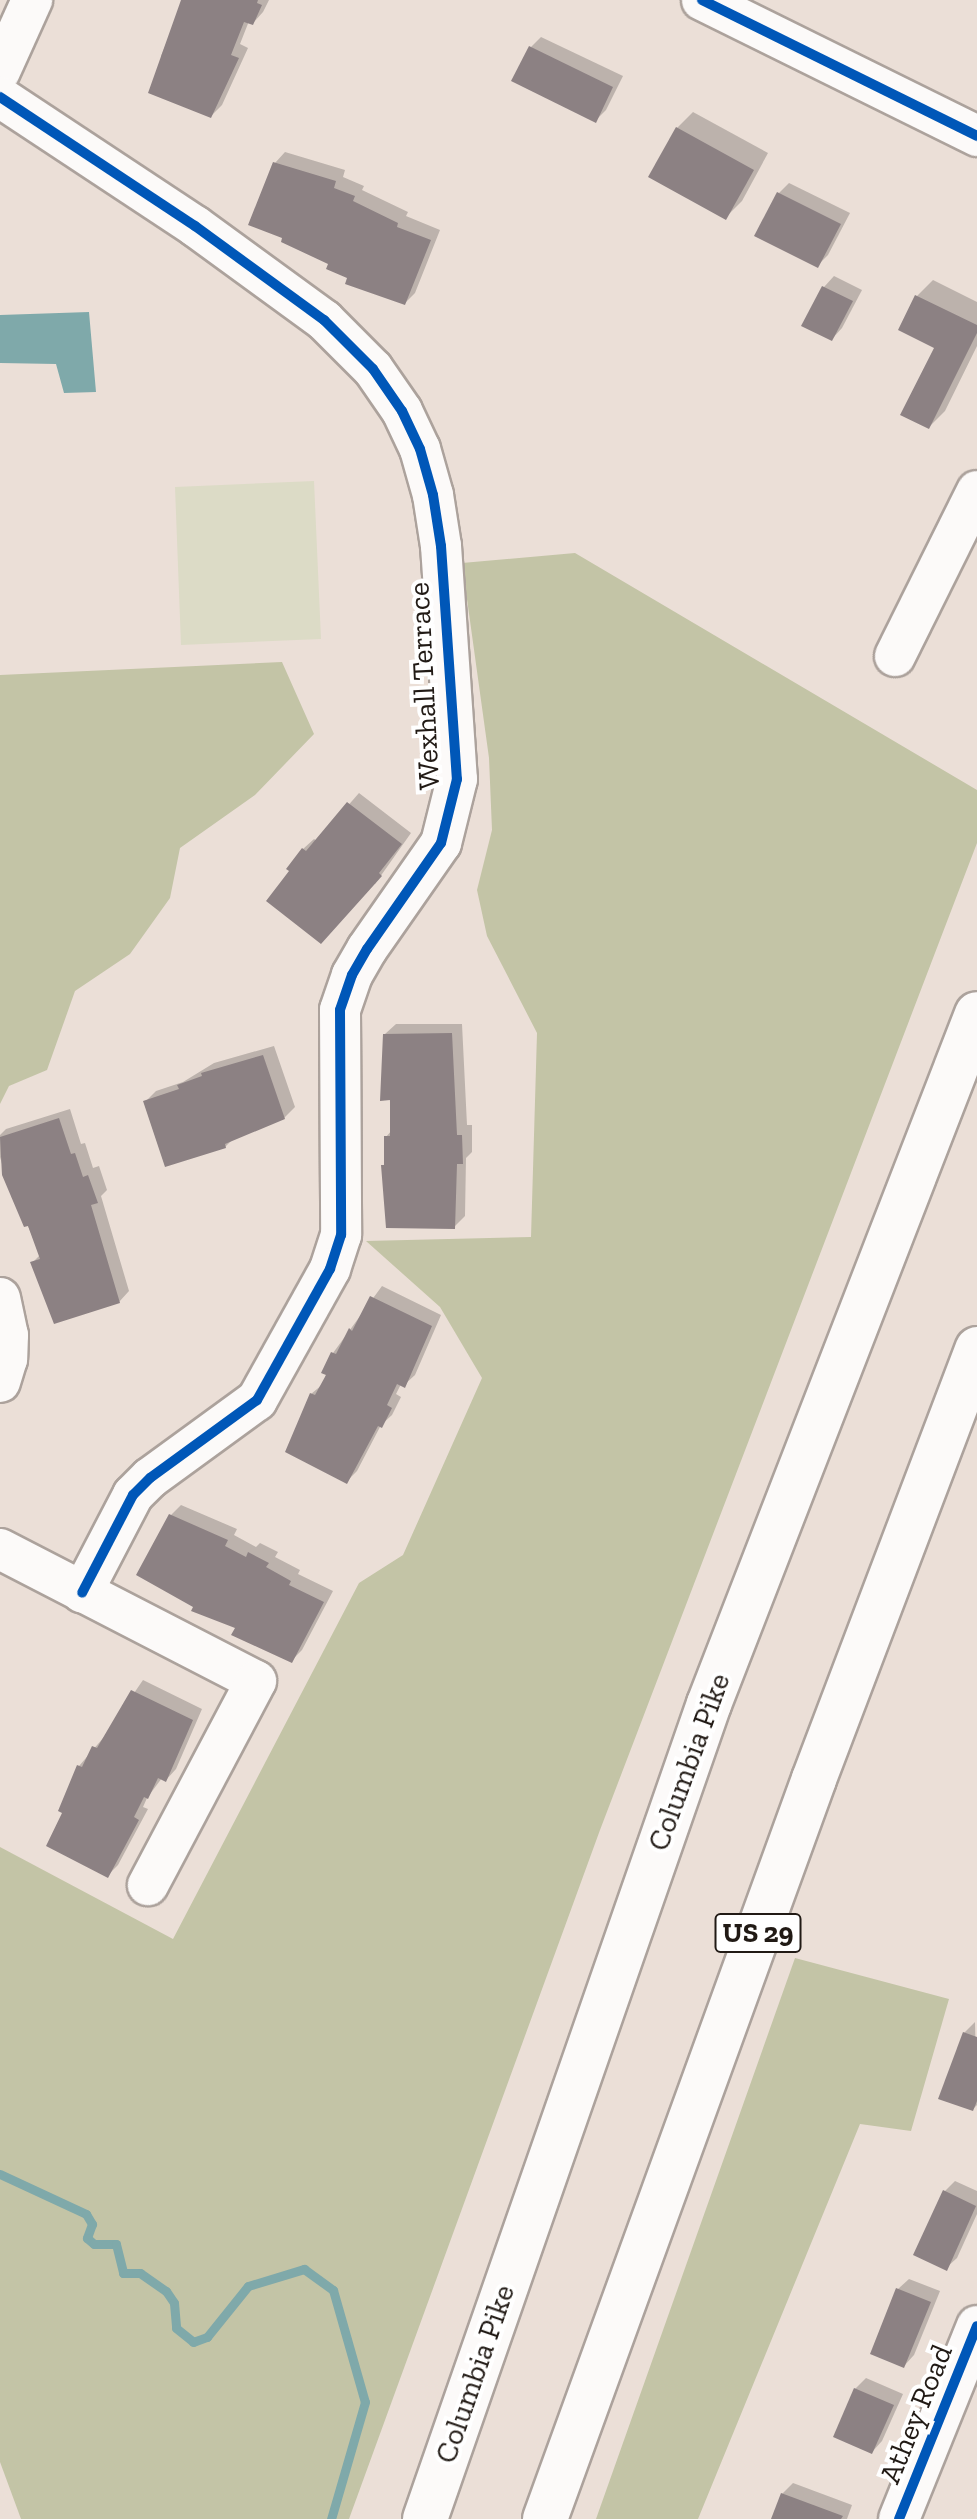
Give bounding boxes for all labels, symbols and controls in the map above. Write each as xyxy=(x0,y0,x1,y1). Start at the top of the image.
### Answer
street label: Wexhall Terrace xyxy=(401,581,447,791)
street label: Columbia Pike xyxy=(640,1668,738,1856)
road number: US 29 xyxy=(714,1909,802,1957)
street label: Columbia Pike xyxy=(428,2280,522,2468)
street label: Athey Road xyxy=(872,2339,960,2489)

